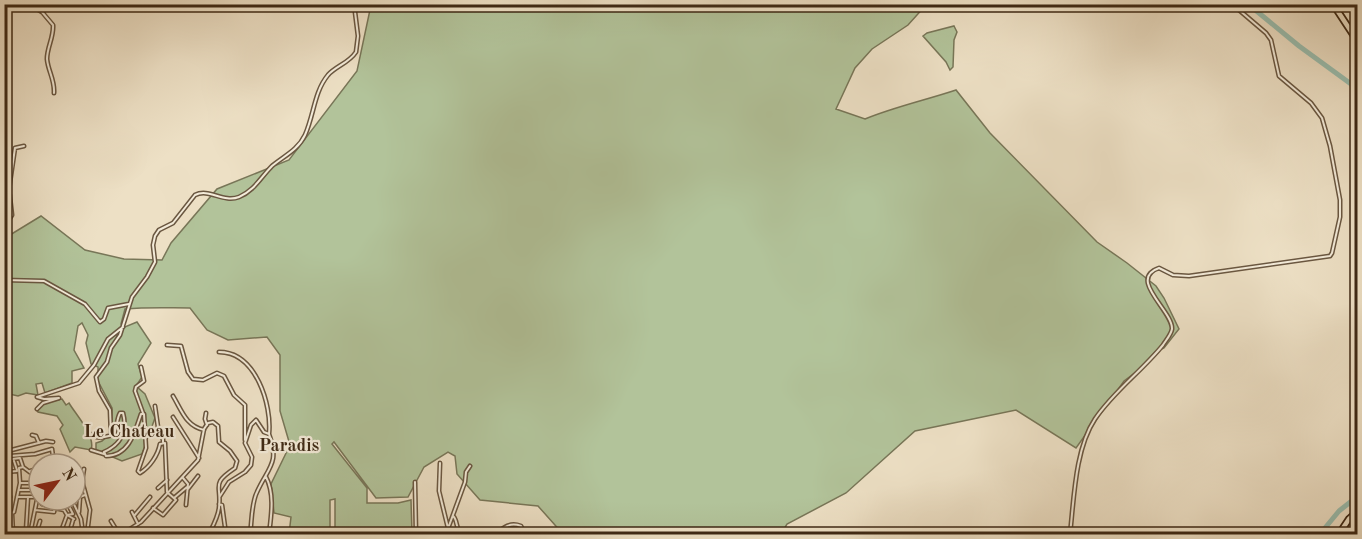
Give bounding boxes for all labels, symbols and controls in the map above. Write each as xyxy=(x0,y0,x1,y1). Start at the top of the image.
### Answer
district label: Le Chateau xyxy=(84,423,174,441)
district label: Paradis xyxy=(259,437,320,455)
north arrow xyxy=(27,452,87,512)
text: N xyxy=(58,466,78,485)

